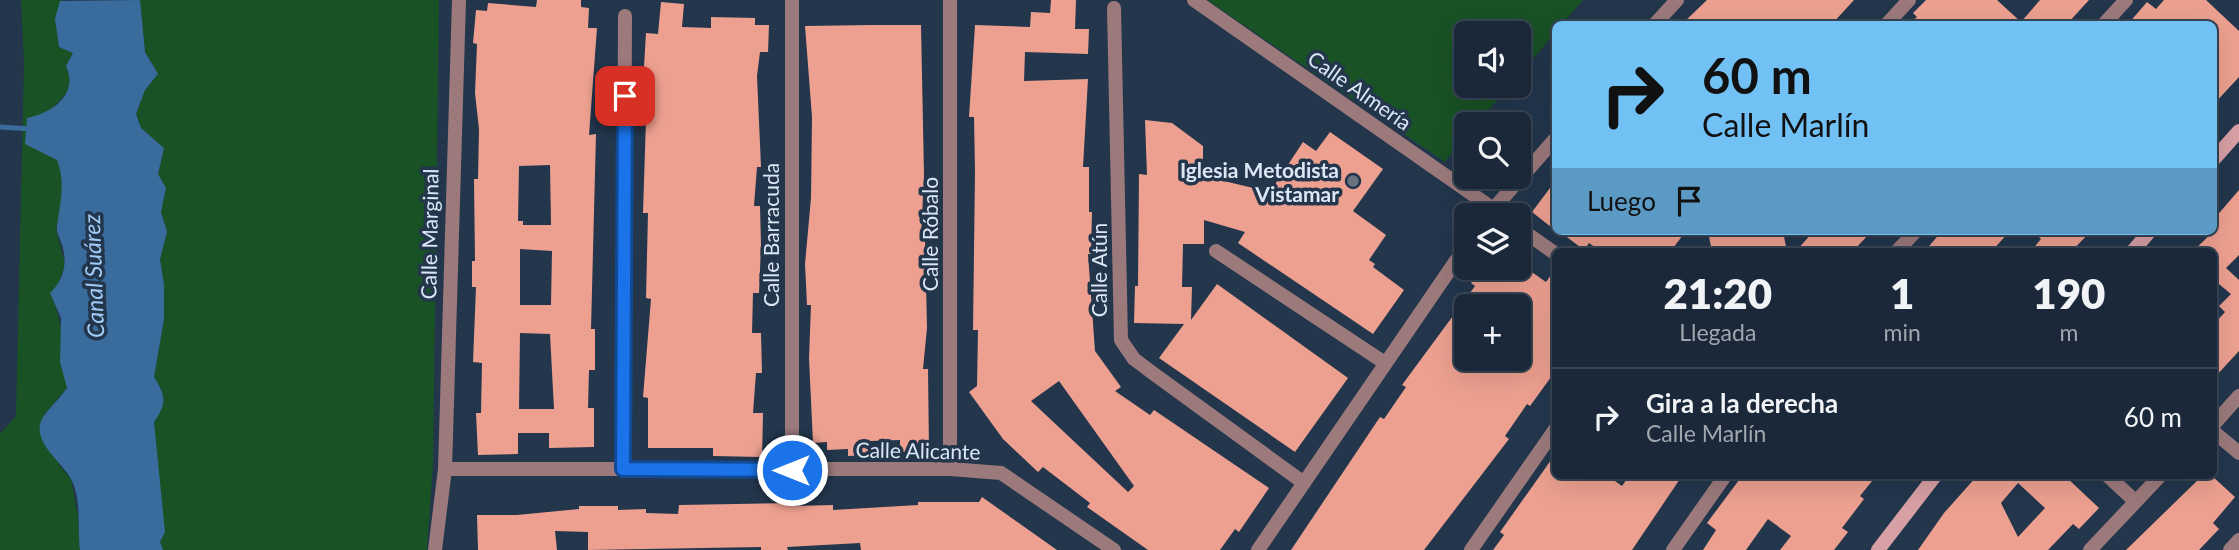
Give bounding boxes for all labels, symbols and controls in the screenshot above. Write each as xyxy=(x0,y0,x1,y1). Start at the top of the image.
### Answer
map controls xyxy=(1454,21,1531,371)
button: sound xyxy=(1454,21,1531,98)
street label: Calle Almería xyxy=(1303,45,1417,135)
text: 60 m xyxy=(1702,46,1812,104)
icon: right xyxy=(1587,49,1678,140)
pin xyxy=(595,66,655,126)
icon: arrive xyxy=(606,77,644,115)
text: Calle Marlín xyxy=(1702,105,1869,144)
button: search xyxy=(1454,112,1531,189)
place label: Iglesia Metodista Vistamar xyxy=(1180,157,1339,206)
street label: Calle Barracuda xyxy=(758,163,783,307)
street label: Calle Marginal xyxy=(415,168,443,300)
marker: Iglesia Metodista Vistamar xyxy=(1345,173,1361,189)
street label: Calle Róbalo xyxy=(917,177,942,291)
icon: arrive xyxy=(1670,182,1708,220)
text: Luego xyxy=(1587,185,1656,217)
button: layers xyxy=(1454,203,1531,280)
water label: Canal Suárez xyxy=(77,213,109,338)
street label: Calle Atún xyxy=(1086,223,1111,317)
text: 21:20 xyxy=(1664,268,1772,318)
text: 1 xyxy=(1890,268,1914,318)
text: 190 xyxy=(2032,268,2105,318)
button: + xyxy=(1454,294,1531,371)
text: Llegada xyxy=(1679,318,1756,346)
text: min xyxy=(1884,318,1921,346)
text: m xyxy=(2059,318,2078,346)
text: Gira a la derecha xyxy=(1646,387,1838,419)
icon: right xyxy=(1587,398,1625,436)
text: 60 m xyxy=(2124,401,2182,433)
text: Calle Marlín xyxy=(1646,419,1766,447)
position arrow xyxy=(755,433,829,507)
street label: Calle Alicante xyxy=(855,436,981,464)

